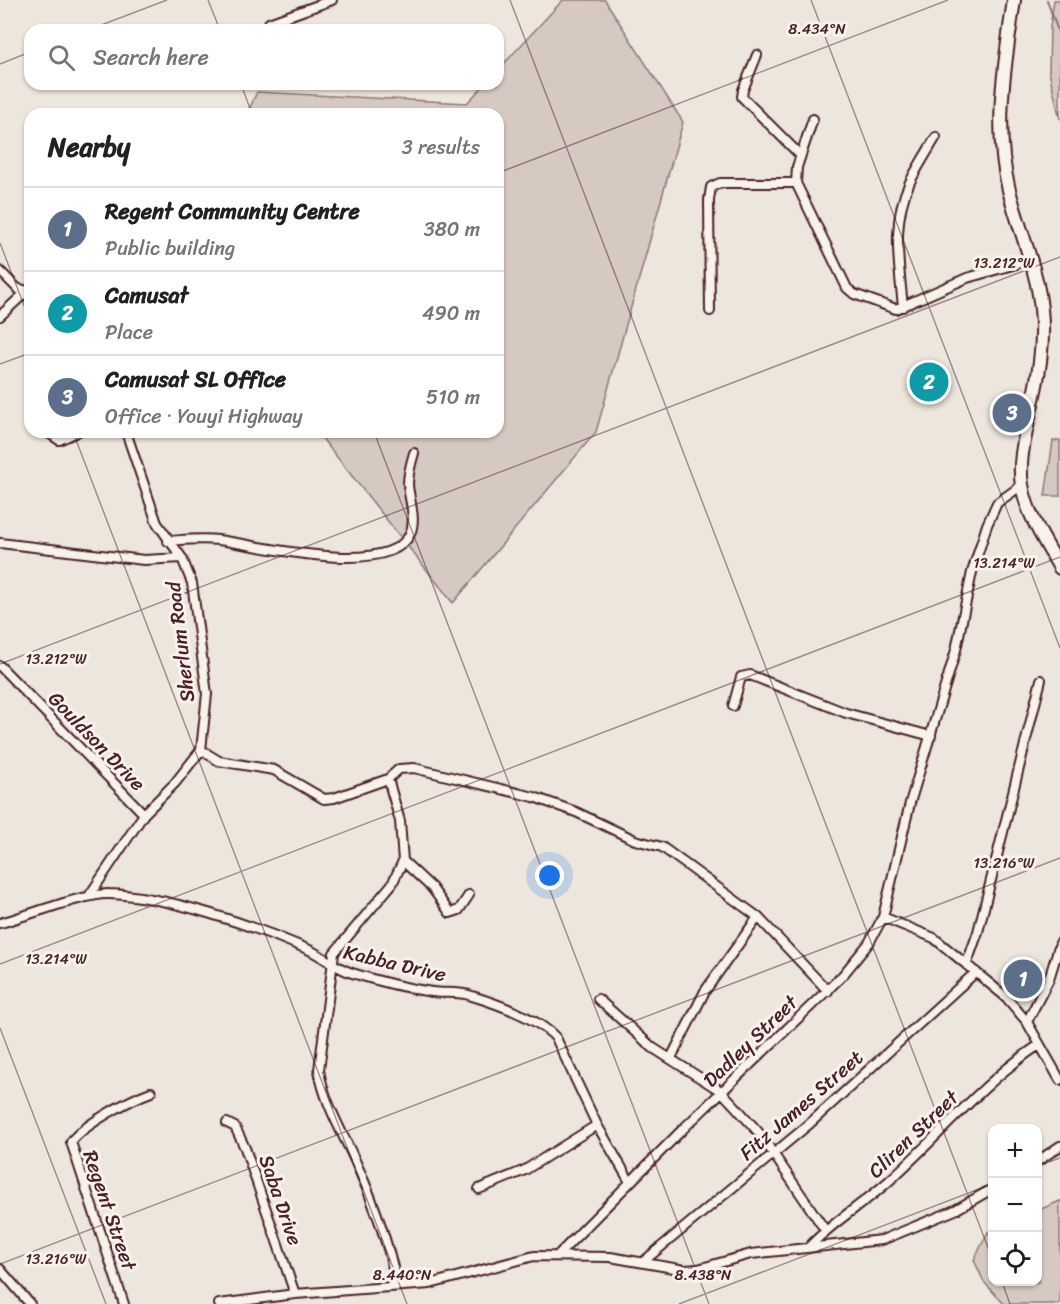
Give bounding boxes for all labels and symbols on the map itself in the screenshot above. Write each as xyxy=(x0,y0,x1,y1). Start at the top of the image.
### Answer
text: 8.434°N xyxy=(788,16,846,42)
text: 13.212°W xyxy=(974,250,1035,276)
pin: 2 xyxy=(910,360,948,404)
pin: 3 xyxy=(992,390,1032,436)
text: 13.214°W xyxy=(973,550,1035,576)
street label: Sherlum Road xyxy=(156,578,205,704)
text: 13.212°W xyxy=(26,646,87,672)
street label: Gouldson Drive xyxy=(39,683,154,800)
text: 13.216°W xyxy=(974,850,1035,876)
your location xyxy=(535,861,564,890)
street label: Kabba Drive xyxy=(340,935,450,992)
text: 13.214°W xyxy=(25,946,87,972)
pin: 1 xyxy=(1004,956,1042,1002)
street label: Dadley Street xyxy=(695,986,807,1096)
street label: Fitz James Street xyxy=(731,1041,872,1170)
street label: Cliren Street xyxy=(860,1081,968,1187)
street label: Regent Street xyxy=(73,1145,147,1276)
street label: Saba Drive xyxy=(249,1150,312,1250)
text: 13.216°W xyxy=(26,1246,87,1272)
text: 8.440°N xyxy=(373,1262,432,1288)
text: 8.438°N xyxy=(674,1262,732,1288)

